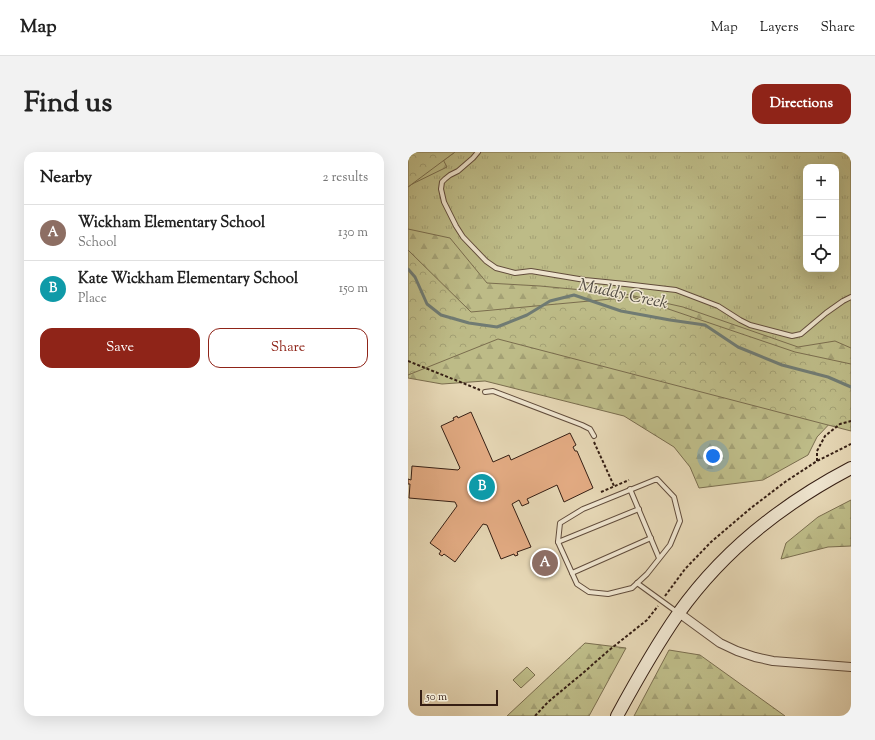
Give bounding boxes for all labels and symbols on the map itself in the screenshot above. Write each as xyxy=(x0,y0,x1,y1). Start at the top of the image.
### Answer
water label: Muddy Creek xyxy=(576,274,670,316)
your location xyxy=(703,446,723,466)
pin: B xyxy=(469,472,495,502)
pin: A xyxy=(532,548,558,578)
scale bar xyxy=(420,688,498,707)

